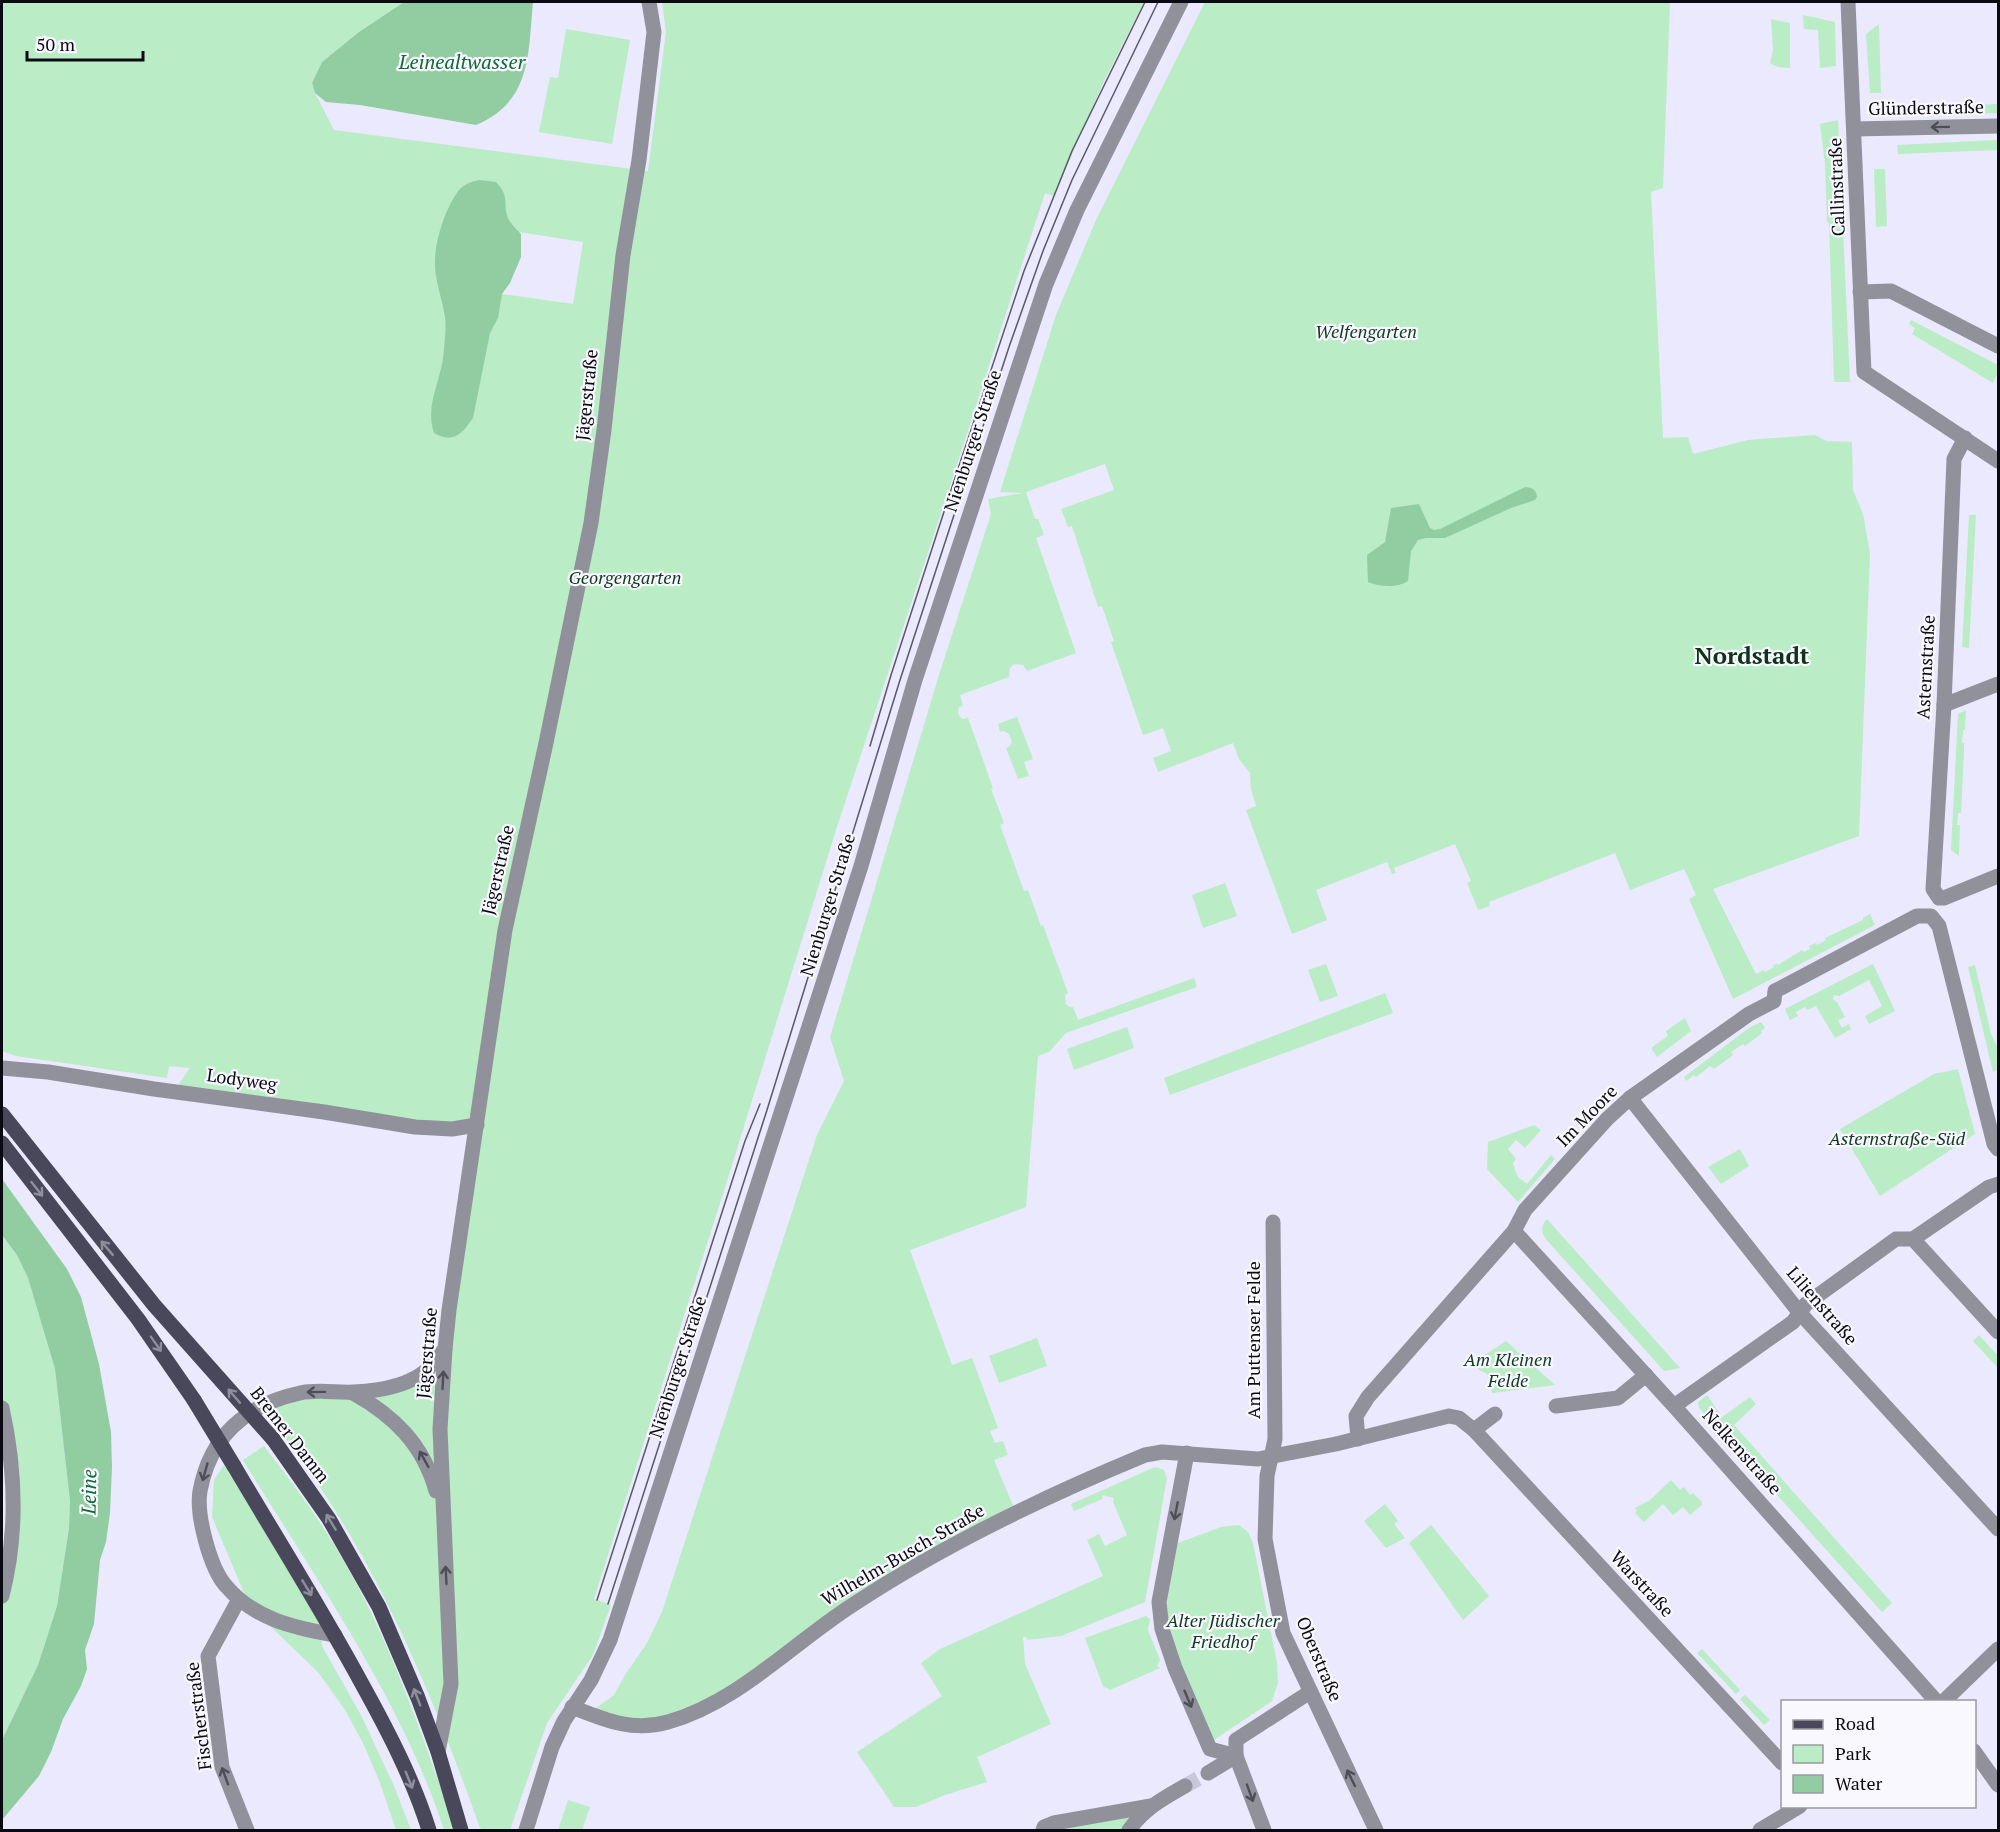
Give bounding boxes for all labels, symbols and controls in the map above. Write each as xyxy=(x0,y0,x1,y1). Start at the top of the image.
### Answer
scale bar xyxy=(27,24,142,62)
text: 50 m xyxy=(36,32,76,56)
water label: Leinealtwasser xyxy=(398,48,526,75)
street label: Glünderstraße xyxy=(1868,94,1984,120)
one-way arrow xyxy=(1931,121,1951,133)
street label: Callinstraße xyxy=(1822,137,1850,237)
park label: Welfengarten xyxy=(1315,319,1417,343)
street label: Jägerstraße xyxy=(569,348,603,442)
street label: Nienburger Straße xyxy=(938,367,1006,515)
park label: Georgengarten xyxy=(569,565,681,589)
street label: Asternstraße xyxy=(1910,614,1940,720)
district label: Nordstadt xyxy=(1695,639,1810,671)
street label: Jägerstraße xyxy=(475,822,519,917)
street label: Nienburger Straße xyxy=(794,830,860,979)
street label: Lodyweg xyxy=(205,1062,279,1096)
street label: Im Moore xyxy=(1551,1079,1622,1152)
park label: Asternstraße-Süd xyxy=(1828,1126,1966,1150)
one-way arrow xyxy=(31,1181,44,1197)
one-way arrow xyxy=(100,1241,114,1256)
street label: Am Puttenser Felde xyxy=(1241,1261,1265,1419)
street label: Lilienstraße xyxy=(1782,1261,1864,1350)
street label: Nienburger Straße xyxy=(643,1293,711,1441)
street label: Jägerstraße xyxy=(410,1306,442,1400)
one-way arrow xyxy=(150,1336,162,1352)
park label: Am Kleinen Felde xyxy=(1463,1347,1552,1392)
one-way arrow xyxy=(438,1371,449,1391)
street label: Bremer Damm xyxy=(246,1381,336,1488)
one-way arrow xyxy=(307,1387,327,1398)
one-way arrow xyxy=(227,1388,241,1403)
street label: Nelkenstraße xyxy=(1698,1403,1788,1499)
one-way arrow xyxy=(418,1451,430,1468)
one-way arrow xyxy=(198,1462,210,1481)
water label: Leine xyxy=(75,1469,102,1516)
street label: Wilhelm-Busch-Straße xyxy=(817,1498,988,1611)
one-way arrow xyxy=(1170,1501,1181,1520)
one-way arrow xyxy=(324,1514,336,1531)
street label: Warstraße xyxy=(1606,1545,1680,1622)
one-way arrow xyxy=(440,1566,451,1586)
one-way arrow xyxy=(302,1579,314,1596)
park label: Alter Jüdischer Friedhof xyxy=(1165,1608,1281,1653)
street label: Oberstraße xyxy=(1291,1612,1349,1705)
street label: Fischerstraße xyxy=(179,1661,217,1772)
one-way arrow xyxy=(411,1688,422,1707)
one-way arrow xyxy=(1183,1690,1194,1708)
legend xyxy=(1781,1700,1976,1808)
text: Road xyxy=(1835,1711,1875,1735)
text: Park xyxy=(1835,1741,1872,1765)
one-way arrow xyxy=(219,1767,230,1786)
one-way arrow xyxy=(1345,1769,1357,1787)
one-way arrow xyxy=(404,1770,415,1789)
text: Water xyxy=(1835,1771,1882,1795)
one-way arrow xyxy=(1245,1784,1256,1802)

